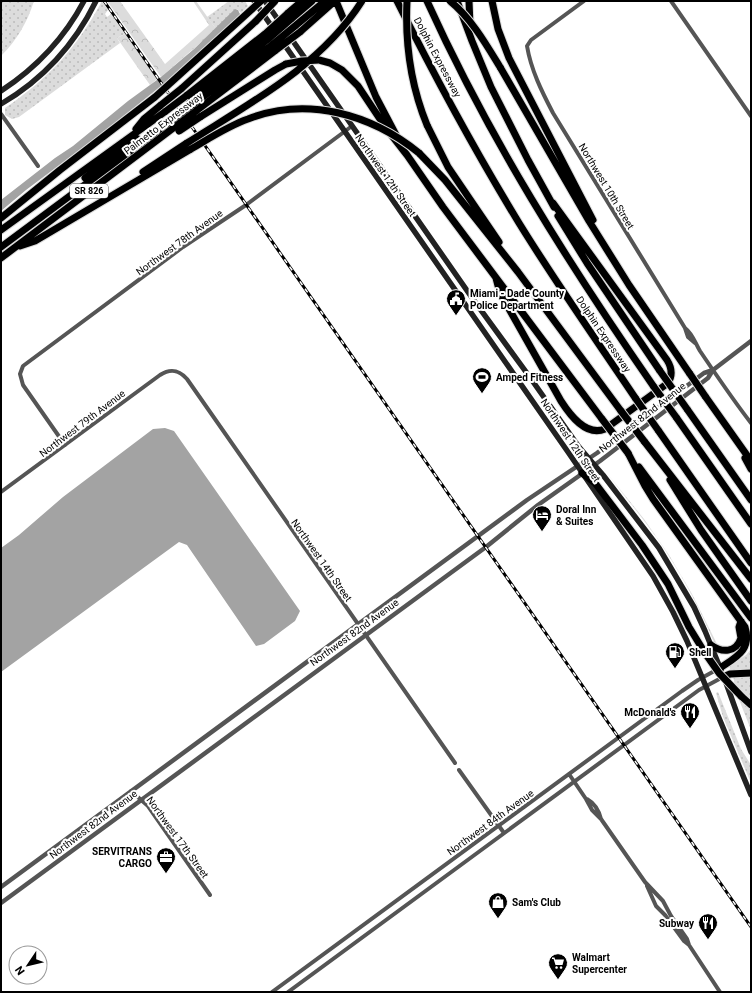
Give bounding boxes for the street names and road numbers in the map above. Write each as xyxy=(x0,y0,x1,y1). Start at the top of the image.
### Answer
street label: Dolphin Expressway xyxy=(412,15,463,99)
street label: Palmetto Expressway xyxy=(122,90,205,157)
street label: Northwest 12th Street xyxy=(353,132,418,219)
street label: Northwest 10th Street xyxy=(577,141,636,231)
road number: SR 826 xyxy=(70,184,108,198)
street label: Northwest 78th Avenue xyxy=(134,207,225,277)
street label: Dolphin Expressway xyxy=(574,294,633,374)
street label: Northwest 82nd Avenue xyxy=(597,380,688,455)
street label: Northwest 79th Avenue xyxy=(37,388,127,459)
street label: Northwest 12th Street xyxy=(539,397,603,484)
street label: Northwest 14th Street xyxy=(289,517,354,604)
street label: Northwest 82nd Avenue xyxy=(308,597,401,668)
street label: Northwest 84th Avenue xyxy=(445,787,536,857)
street label: Northwest 82nd Avenue xyxy=(47,788,139,861)
street label: Northwest 17th Street xyxy=(144,794,211,880)

